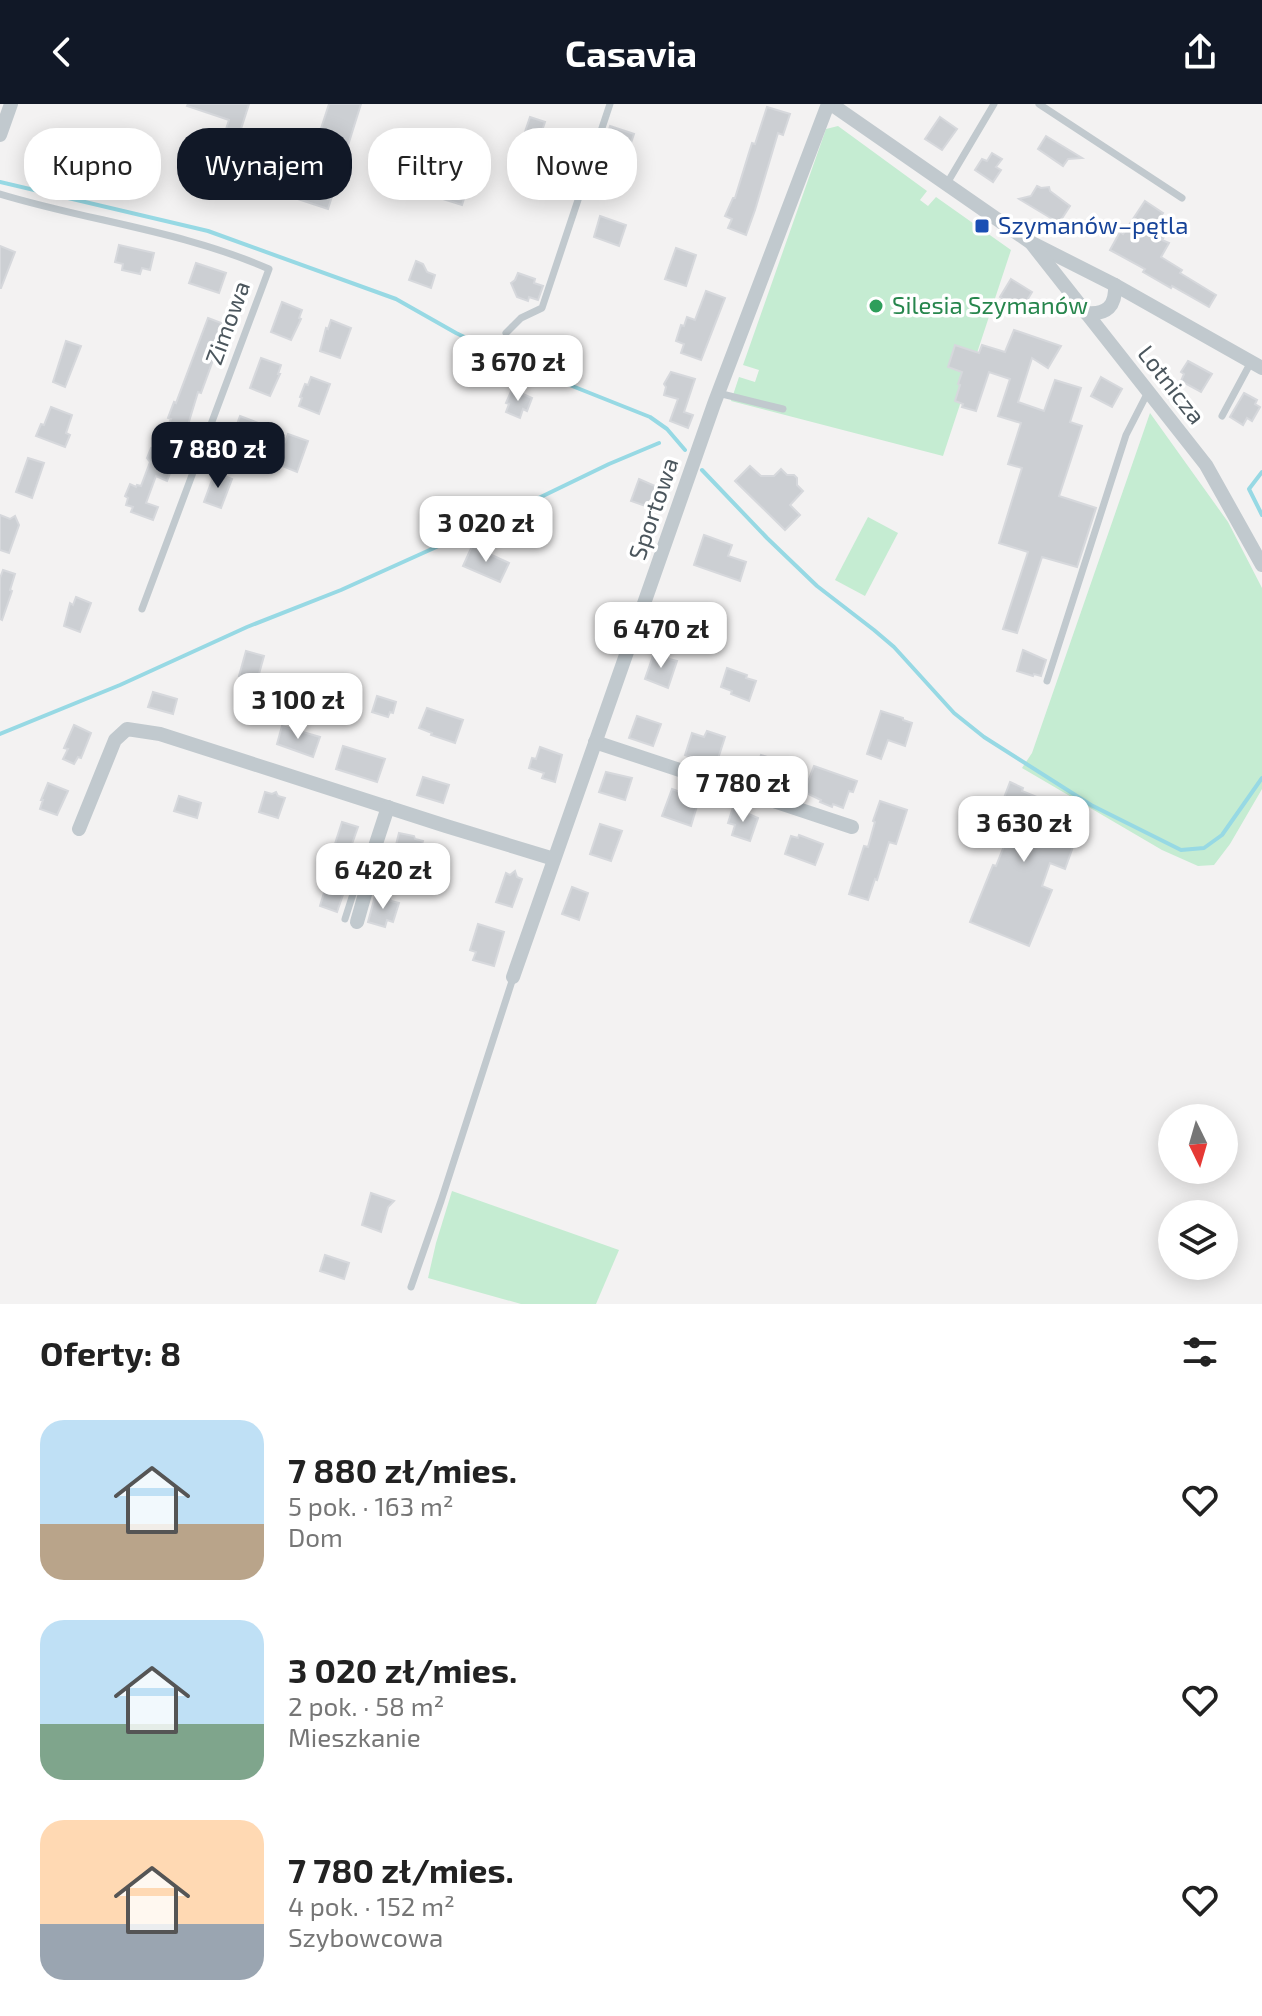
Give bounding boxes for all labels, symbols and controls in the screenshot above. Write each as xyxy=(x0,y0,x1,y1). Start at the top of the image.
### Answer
icon: back xyxy=(40,30,84,74)
icon: share xyxy=(1178,30,1222,74)
text: Casavia xyxy=(565,31,697,74)
chip: Kupno xyxy=(24,128,161,200)
chip: Wynajem xyxy=(177,128,352,200)
chip: Filtry xyxy=(368,128,491,200)
chip: Nowe xyxy=(507,128,637,200)
place label: Szymanów–pętla xyxy=(998,210,1188,239)
marker: Szymanów–pętla xyxy=(973,217,991,235)
street label: Zimowa xyxy=(198,277,255,368)
place label: Silesia Szymanów xyxy=(892,290,1088,319)
marker: Silesia Szymanów xyxy=(867,297,885,315)
pin: 3 670 zł xyxy=(435,335,601,403)
street label: Lotnicza xyxy=(1132,339,1212,429)
text: 3 670 zł xyxy=(471,345,565,376)
pin: 7 880 zł xyxy=(135,422,301,490)
text: 7 880 zł xyxy=(170,432,266,463)
street label: Sportowa xyxy=(622,454,684,563)
pin: 3 020 zł xyxy=(403,496,569,564)
text: 3 020 zł xyxy=(438,506,534,537)
pin: 6 470 zł xyxy=(578,602,744,670)
text: 6 470 zł xyxy=(613,612,709,643)
pin: 3 100 zł xyxy=(215,673,381,741)
text: 3 100 zł xyxy=(251,683,345,714)
pin: 7 780 zł xyxy=(660,756,826,824)
text: 7 780 zł xyxy=(696,766,790,797)
pin: 3 630 zł xyxy=(941,796,1107,864)
text: 3 630 zł xyxy=(976,806,1072,837)
pin: 6 420 zł xyxy=(300,843,466,911)
text: 6 420 zł xyxy=(334,853,432,884)
north arrow xyxy=(1158,1104,1238,1184)
map controls xyxy=(1158,1104,1238,1280)
button: layers xyxy=(1158,1200,1238,1280)
icon: filters xyxy=(1178,1330,1222,1374)
text: Oferty: 8 xyxy=(40,1332,181,1373)
text: 7 880 zł/mies. xyxy=(288,1449,517,1490)
icon: home xyxy=(104,1452,200,1548)
icon: heart xyxy=(1178,1478,1222,1522)
text: 5 pok. · 163 m² xyxy=(288,1490,454,1521)
text: Dom xyxy=(288,1521,343,1552)
text: 3 020 zł/mies. xyxy=(288,1649,517,1690)
icon: home xyxy=(104,1652,200,1748)
icon: heart xyxy=(1178,1678,1222,1722)
text: 2 pok. · 58 m² xyxy=(288,1690,444,1721)
text: Mieszkanie xyxy=(288,1721,421,1752)
text: 7 780 zł/mies. xyxy=(288,1849,514,1890)
icon: home xyxy=(104,1852,200,1948)
icon: heart xyxy=(1178,1878,1222,1922)
text: 4 pok. · 152 m² xyxy=(288,1890,455,1921)
text: Szybowcowa xyxy=(288,1921,443,1952)

